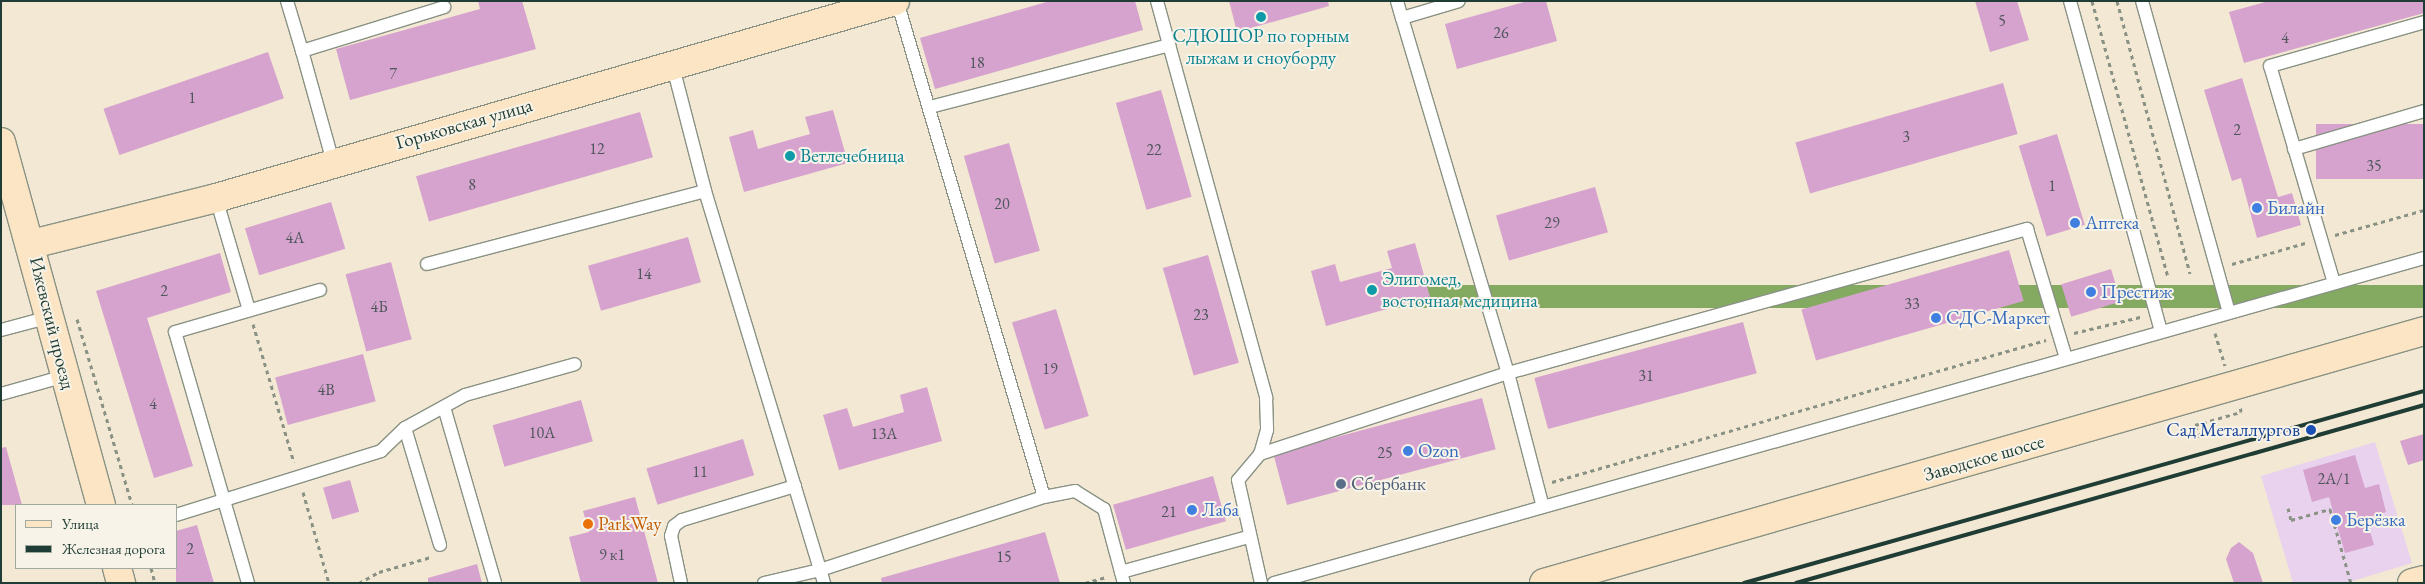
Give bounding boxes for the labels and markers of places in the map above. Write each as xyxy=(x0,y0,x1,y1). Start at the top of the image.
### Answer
marker: СДЮШОР по горным лыжам и сноуборду xyxy=(1255,11,1267,23)
place label: СДЮШОР по горным лыжам и сноуборду xyxy=(1173,25,1349,69)
place label: Ветлечебница xyxy=(800,145,905,167)
marker: Ветлечебница xyxy=(784,150,796,162)
place label: Билайн xyxy=(2267,197,2325,219)
marker: Билайн xyxy=(2251,202,2263,214)
place label: Аптека xyxy=(2085,212,2139,234)
marker: Аптека xyxy=(2069,217,2081,229)
place label: Элигомед, восточная медицина xyxy=(1382,268,1538,312)
place label: Престиж xyxy=(2101,281,2173,303)
marker: Элигомед, восточная медицина xyxy=(1366,284,1378,296)
marker: Престиж xyxy=(2085,286,2097,298)
place label: СДС-Маркет xyxy=(1946,307,2050,329)
marker: СДС-Маркет xyxy=(1930,312,1942,324)
place label: Сад Металлургов xyxy=(2166,419,2300,441)
marker: Сад Металлургов xyxy=(2304,423,2318,437)
place label: Ozon xyxy=(1418,440,1459,462)
marker: Ozon xyxy=(1402,445,1414,457)
place label: Сбербанк xyxy=(1351,473,1426,495)
marker: Сбербанк xyxy=(1335,478,1347,490)
place label: Лаба xyxy=(1202,499,1239,521)
marker: Лаба xyxy=(1186,504,1198,516)
place label: Берёзка xyxy=(2346,509,2405,531)
place label: ParkWay xyxy=(598,513,662,535)
marker: Берёзка xyxy=(2330,514,2342,526)
marker: ParkWay xyxy=(582,518,594,530)

